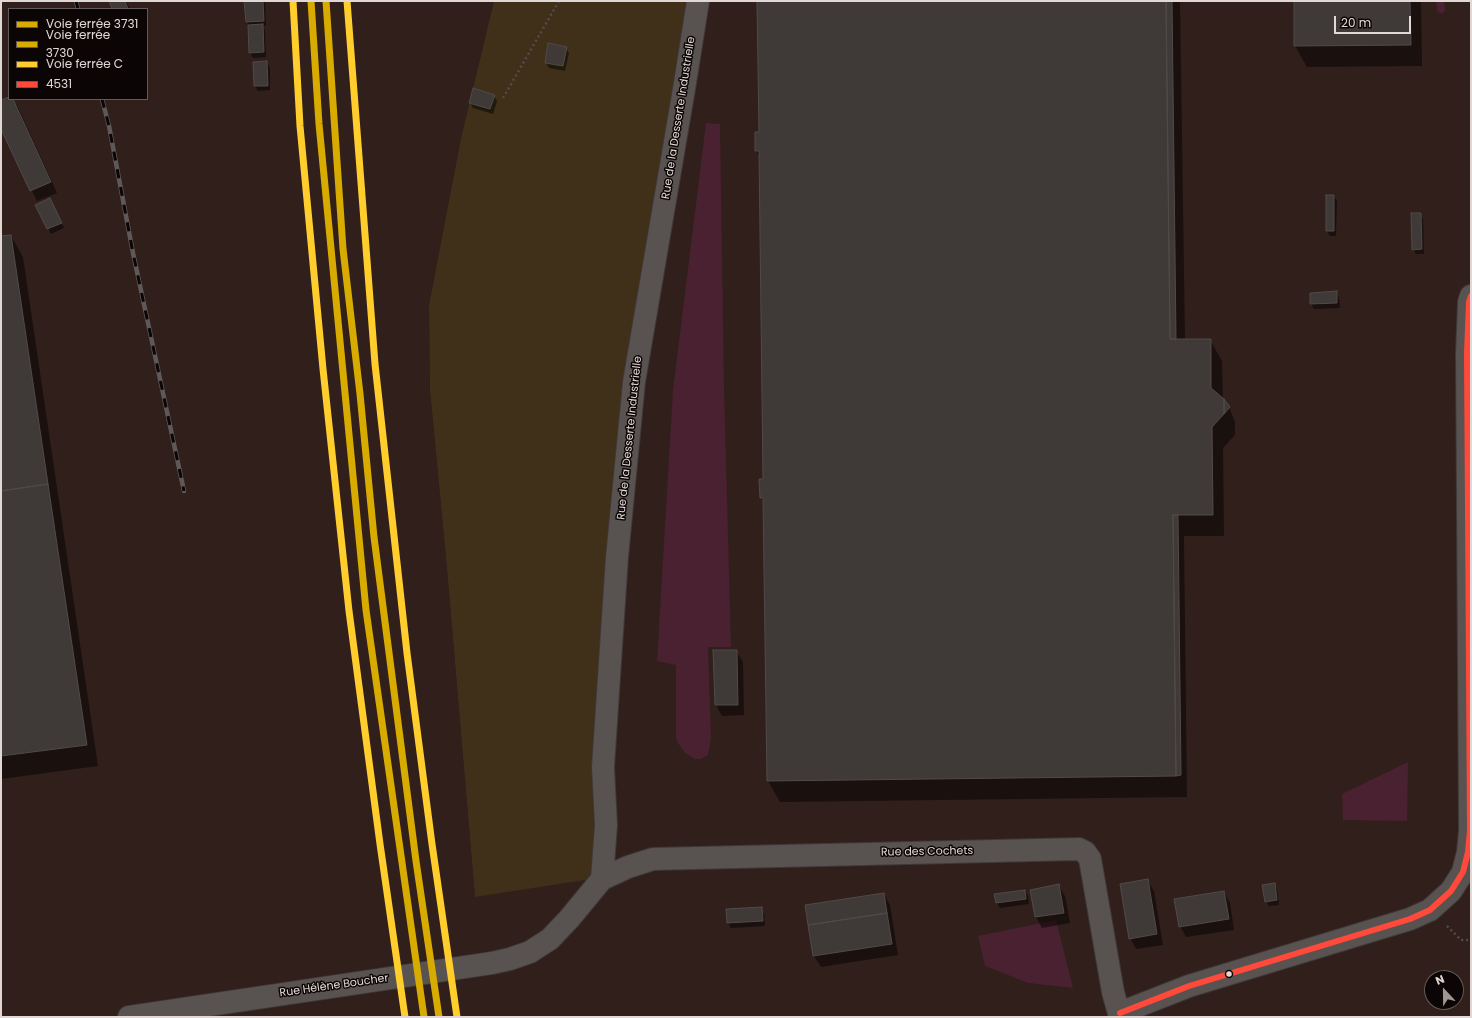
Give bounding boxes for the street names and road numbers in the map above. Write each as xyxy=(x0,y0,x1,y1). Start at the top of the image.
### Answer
street label: Rue de la Desserte Industrielle xyxy=(660,36,698,200)
street label: Rue de la Desserte Industrielle xyxy=(615,356,645,520)
street label: Rue des Cochets xyxy=(881,845,973,859)
street label: Rue Hélène Boucher xyxy=(279,972,389,1000)

